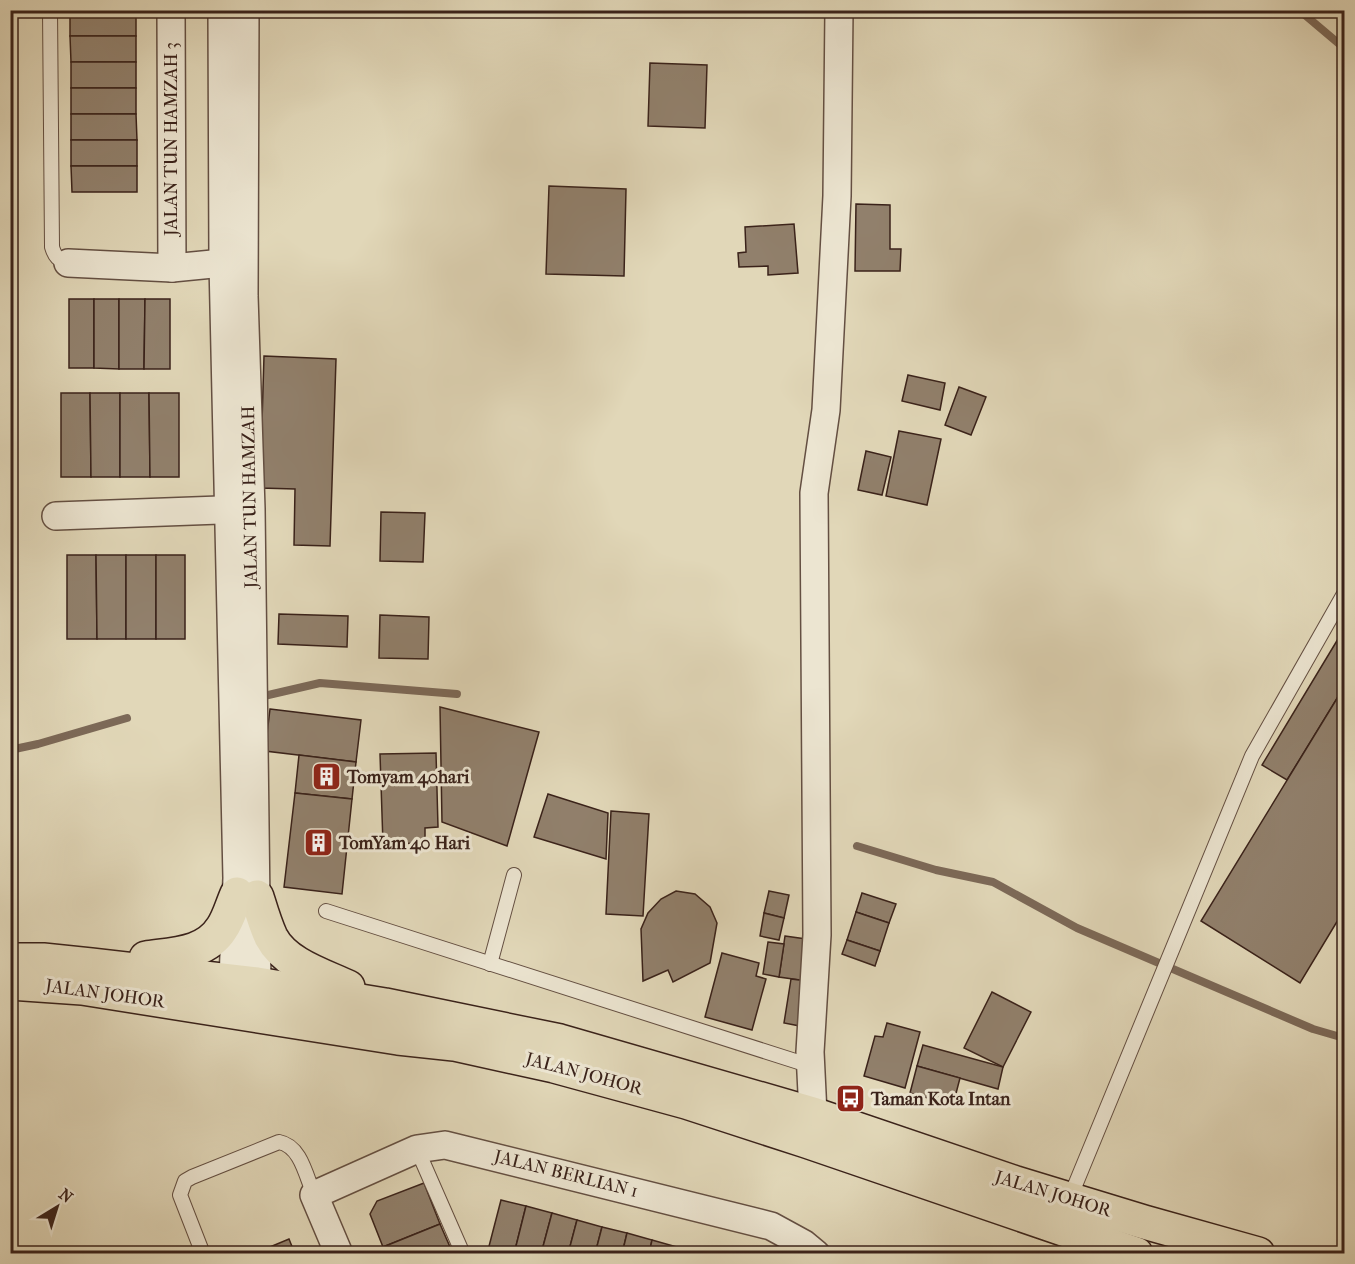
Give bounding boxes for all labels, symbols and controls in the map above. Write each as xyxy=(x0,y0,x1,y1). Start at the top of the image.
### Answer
street label: JALAN TUN HAMZAH 3 xyxy=(161,42,182,238)
street label: JALAN TUN HAMZAH xyxy=(238,405,262,591)
building icon: Tomyam 40hari xyxy=(310,761,342,793)
place label: Tomyam 40hari xyxy=(346,767,470,788)
building icon: TomYam 40 Hari xyxy=(302,827,334,859)
place label: TomYam 40 Hari xyxy=(338,833,471,854)
street label: JALAN JOHOR xyxy=(42,975,167,1013)
street label: JALAN JOHOR xyxy=(521,1048,646,1100)
bus stop icon: Taman Kota Intan xyxy=(834,1083,866,1115)
place label: Taman Kota Intan xyxy=(870,1089,1011,1110)
street label: JALAN BERLIAN 1 xyxy=(490,1145,640,1202)
street label: JALAN JOHOR xyxy=(990,1166,1115,1222)
north arrow xyxy=(27,1177,87,1237)
text: N xyxy=(55,1184,77,1207)

